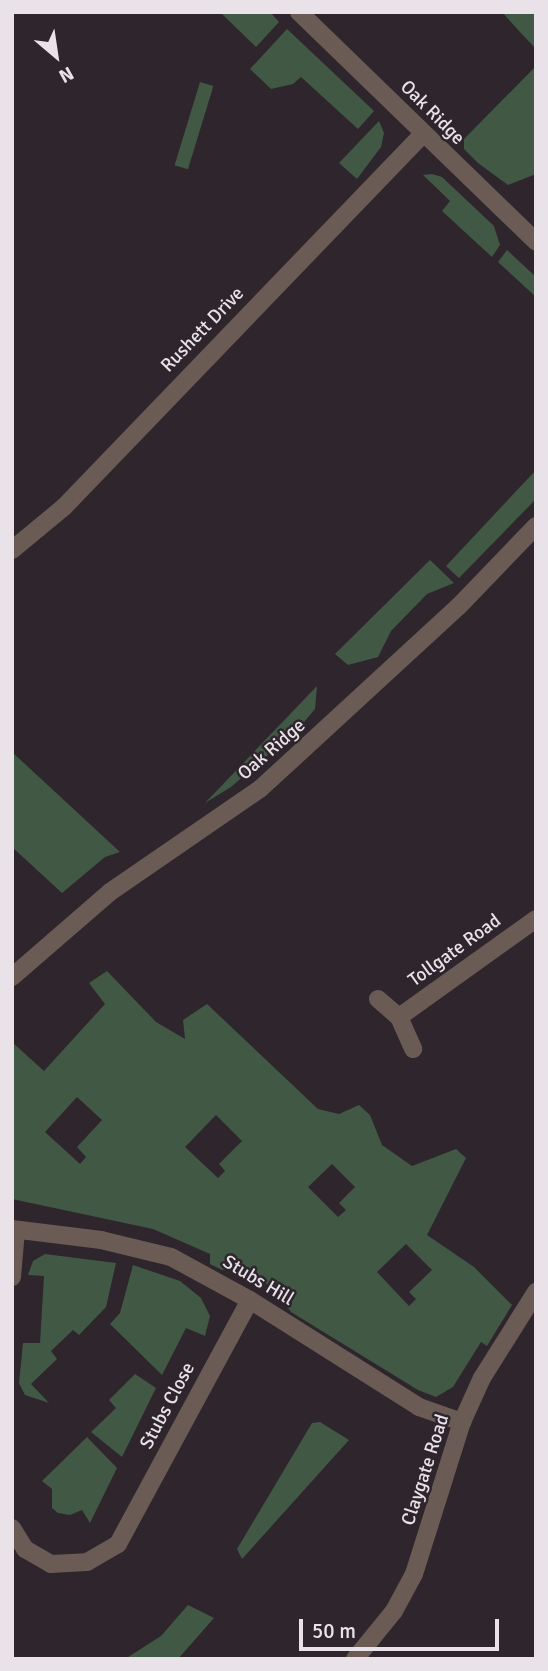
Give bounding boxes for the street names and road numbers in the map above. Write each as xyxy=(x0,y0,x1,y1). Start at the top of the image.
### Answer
street label: Oak Ridge xyxy=(395,76,469,150)
street label: Rushett Drive xyxy=(157,283,249,377)
street label: Oak Ridge xyxy=(234,715,310,785)
street label: Tollgate Road xyxy=(404,910,506,992)
street label: Stubs Hill xyxy=(218,1251,298,1311)
street label: Stubs Close xyxy=(136,1359,200,1453)
street label: Claygate Road xyxy=(397,1412,455,1528)

